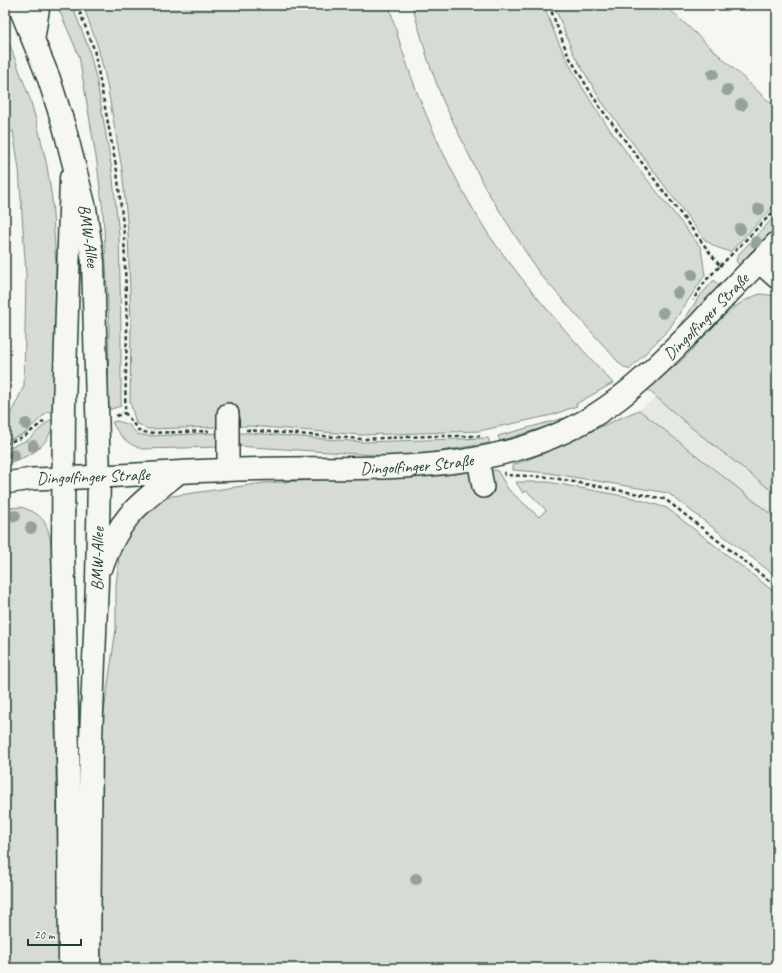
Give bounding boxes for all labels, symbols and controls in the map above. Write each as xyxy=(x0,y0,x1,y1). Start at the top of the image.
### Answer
street label: BMW-Allee xyxy=(74,203,103,269)
street label: Dingolfinger Straße xyxy=(659,268,754,365)
street label: Dingolfinger Straße xyxy=(360,449,476,479)
street label: Dingolfinger Straße xyxy=(36,464,151,489)
street label: BMW-Allee xyxy=(86,526,109,591)
scale bar xyxy=(28,921,81,947)
text: 20 m xyxy=(34,927,56,943)

